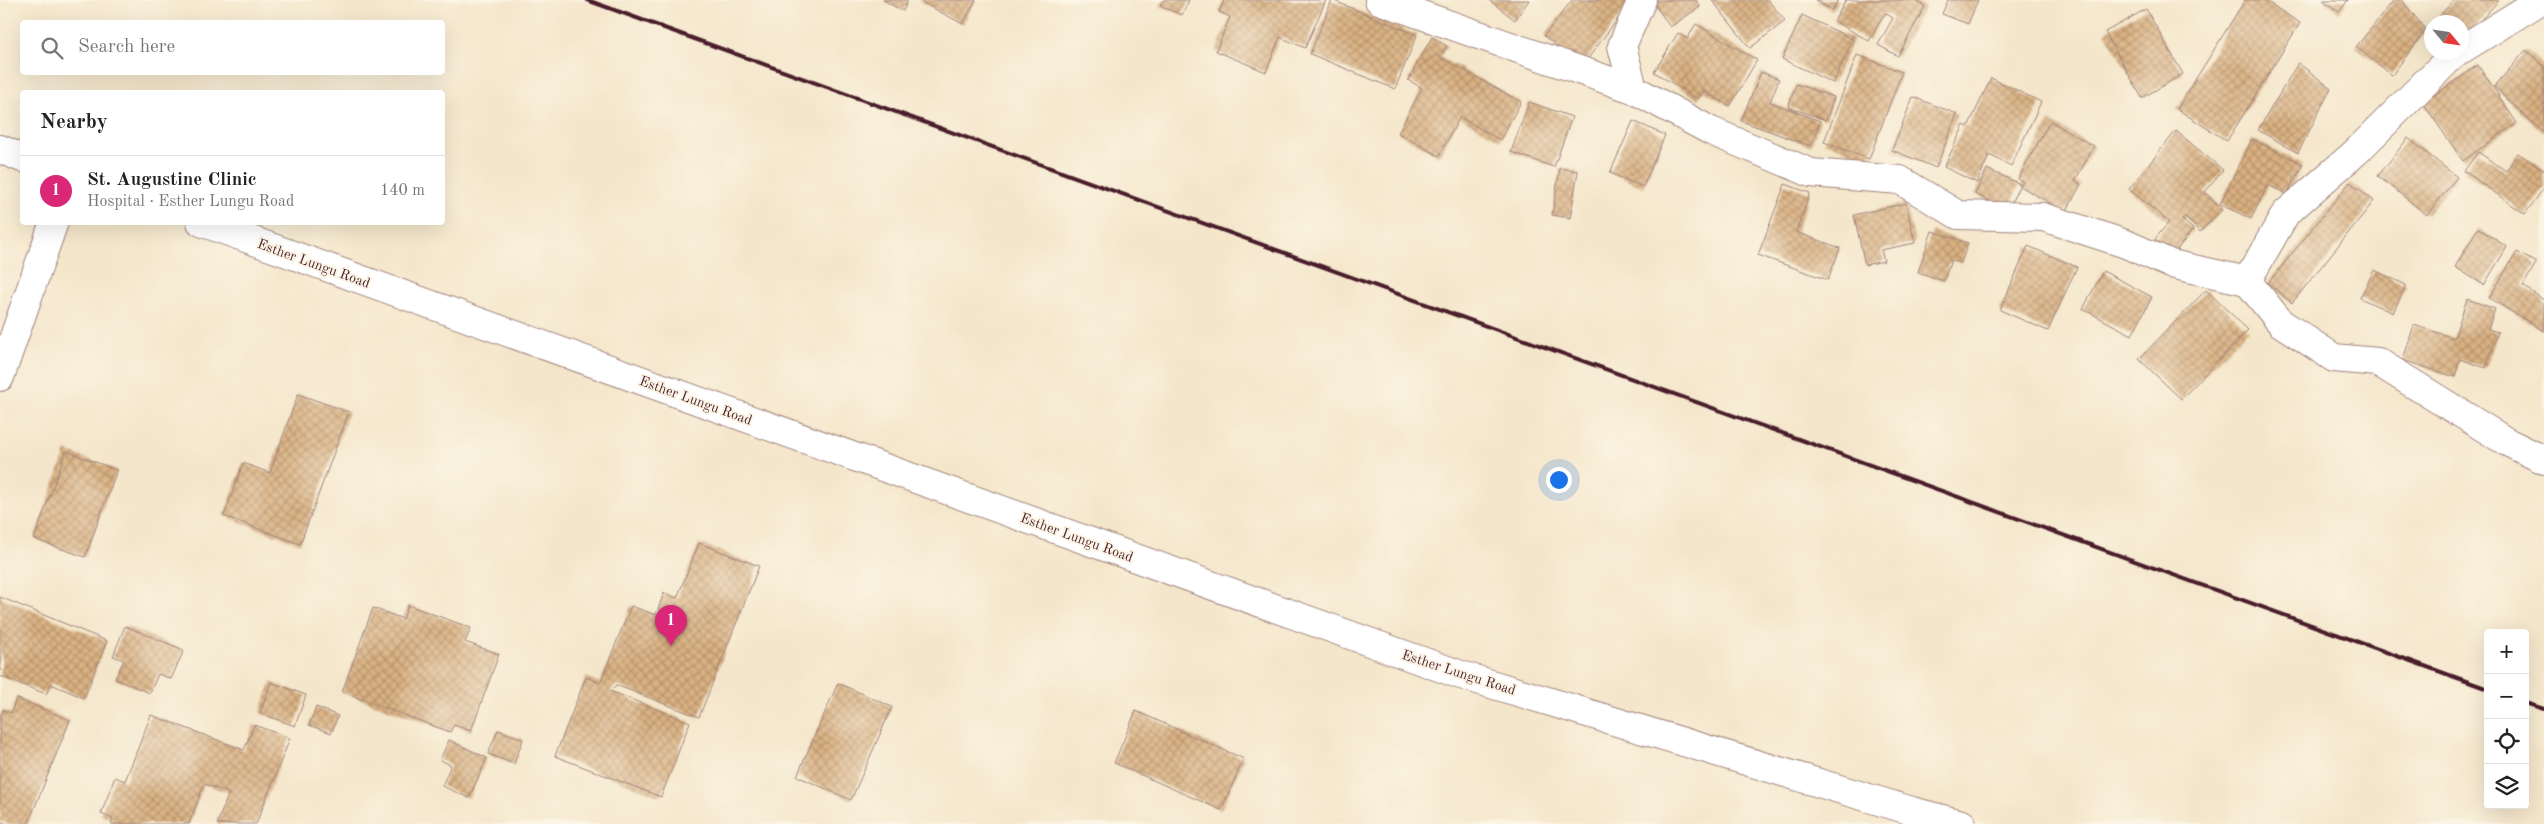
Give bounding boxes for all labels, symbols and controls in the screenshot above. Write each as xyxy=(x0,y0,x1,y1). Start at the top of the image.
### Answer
north arrow xyxy=(2424,15,2469,60)
search box xyxy=(20,20,445,75)
icon: search xyxy=(38,34,66,62)
text: Search here xyxy=(78,38,175,57)
text: Nearby xyxy=(40,112,108,133)
text: St. Augustine Clinic xyxy=(87,171,257,190)
text: 1 xyxy=(51,183,61,199)
text: 140 m xyxy=(380,183,425,199)
text: Hospital · Esther Lungu Road xyxy=(87,194,294,210)
street label: Esther Lungu Road xyxy=(255,237,372,291)
street label: Esther Lungu Road xyxy=(637,374,754,428)
your location xyxy=(1546,467,1572,493)
street label: Esther Lungu Road xyxy=(1018,511,1135,565)
pin: 1 xyxy=(655,605,687,646)
map controls xyxy=(2484,629,2529,809)
button: + xyxy=(2484,629,2529,674)
street label: Esther Lungu Road xyxy=(1400,648,1517,698)
button: − xyxy=(2484,674,2529,719)
button: locate xyxy=(2484,719,2529,764)
button: layers xyxy=(2484,764,2529,809)

